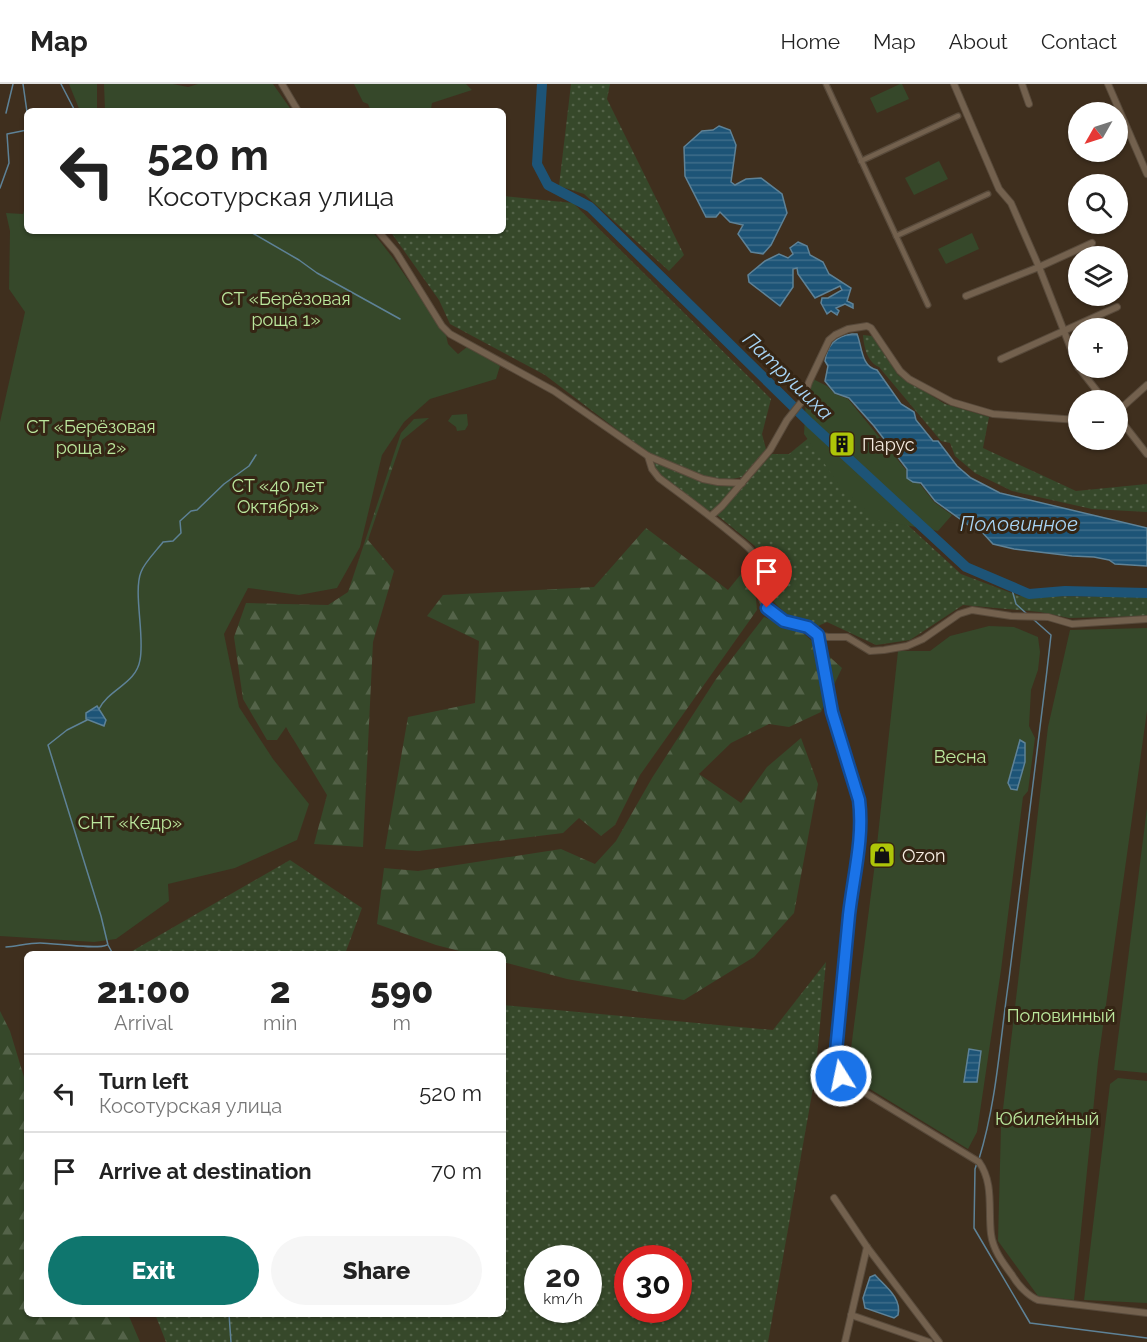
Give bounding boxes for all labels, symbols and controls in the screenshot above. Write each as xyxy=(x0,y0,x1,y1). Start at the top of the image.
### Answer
text: Map xyxy=(30,25,88,58)
text: Home xyxy=(781,29,840,54)
text: Map xyxy=(873,29,916,54)
text: About xyxy=(949,29,1008,54)
text: Contact xyxy=(1041,29,1117,54)
north arrow xyxy=(1068,102,1128,162)
map controls xyxy=(1068,102,1128,450)
text: 520 m xyxy=(147,131,269,180)
icon: left xyxy=(48,132,126,210)
button: search xyxy=(1068,174,1128,234)
text: Косотурская улица xyxy=(147,181,394,212)
button: layers xyxy=(1068,246,1128,306)
park label: СТ «Берёзовая роща 1» xyxy=(221,288,351,330)
button: + xyxy=(1068,318,1128,378)
water label: Патрушиха xyxy=(738,327,838,425)
button: − xyxy=(1068,390,1128,450)
park label: СТ «Берёзовая роща 2» xyxy=(26,416,156,458)
building icon: Парус xyxy=(827,429,857,459)
place label: Парус xyxy=(862,434,915,455)
park label: СТ «40 лет Октября» xyxy=(232,475,325,517)
water label: Половинное xyxy=(960,512,1078,536)
pin xyxy=(741,546,792,608)
icon: arrive xyxy=(750,555,783,588)
park label: Весна xyxy=(934,746,986,767)
park label: СНТ «Кедр» xyxy=(78,812,182,833)
shop icon: Ozon xyxy=(867,840,897,870)
place label: Ozon xyxy=(902,845,945,866)
text: 21:00 xyxy=(97,969,190,1011)
text: 2 xyxy=(270,969,291,1011)
text: 590 xyxy=(370,969,433,1011)
park label: Половинный xyxy=(1007,1005,1115,1026)
text: Arrival xyxy=(114,1011,173,1035)
text: min xyxy=(263,1011,297,1035)
text: m xyxy=(392,1011,411,1035)
position arrow xyxy=(809,1044,873,1108)
text: Turn left xyxy=(99,1068,189,1094)
icon: left xyxy=(48,1077,81,1110)
text: 520 m xyxy=(419,1080,482,1106)
text: Косотурская улица xyxy=(99,1094,282,1118)
park label: Юбилейный xyxy=(995,1108,1099,1129)
icon: arrive xyxy=(48,1155,81,1188)
text: Arrive at destination xyxy=(99,1158,312,1184)
text: 70 m xyxy=(431,1158,482,1184)
button: Exit xyxy=(48,1236,259,1305)
button: Share xyxy=(271,1236,482,1305)
speed limit sign: 30 xyxy=(614,1245,692,1323)
text: 20 xyxy=(545,1259,581,1294)
text: km/h xyxy=(543,1290,583,1308)

